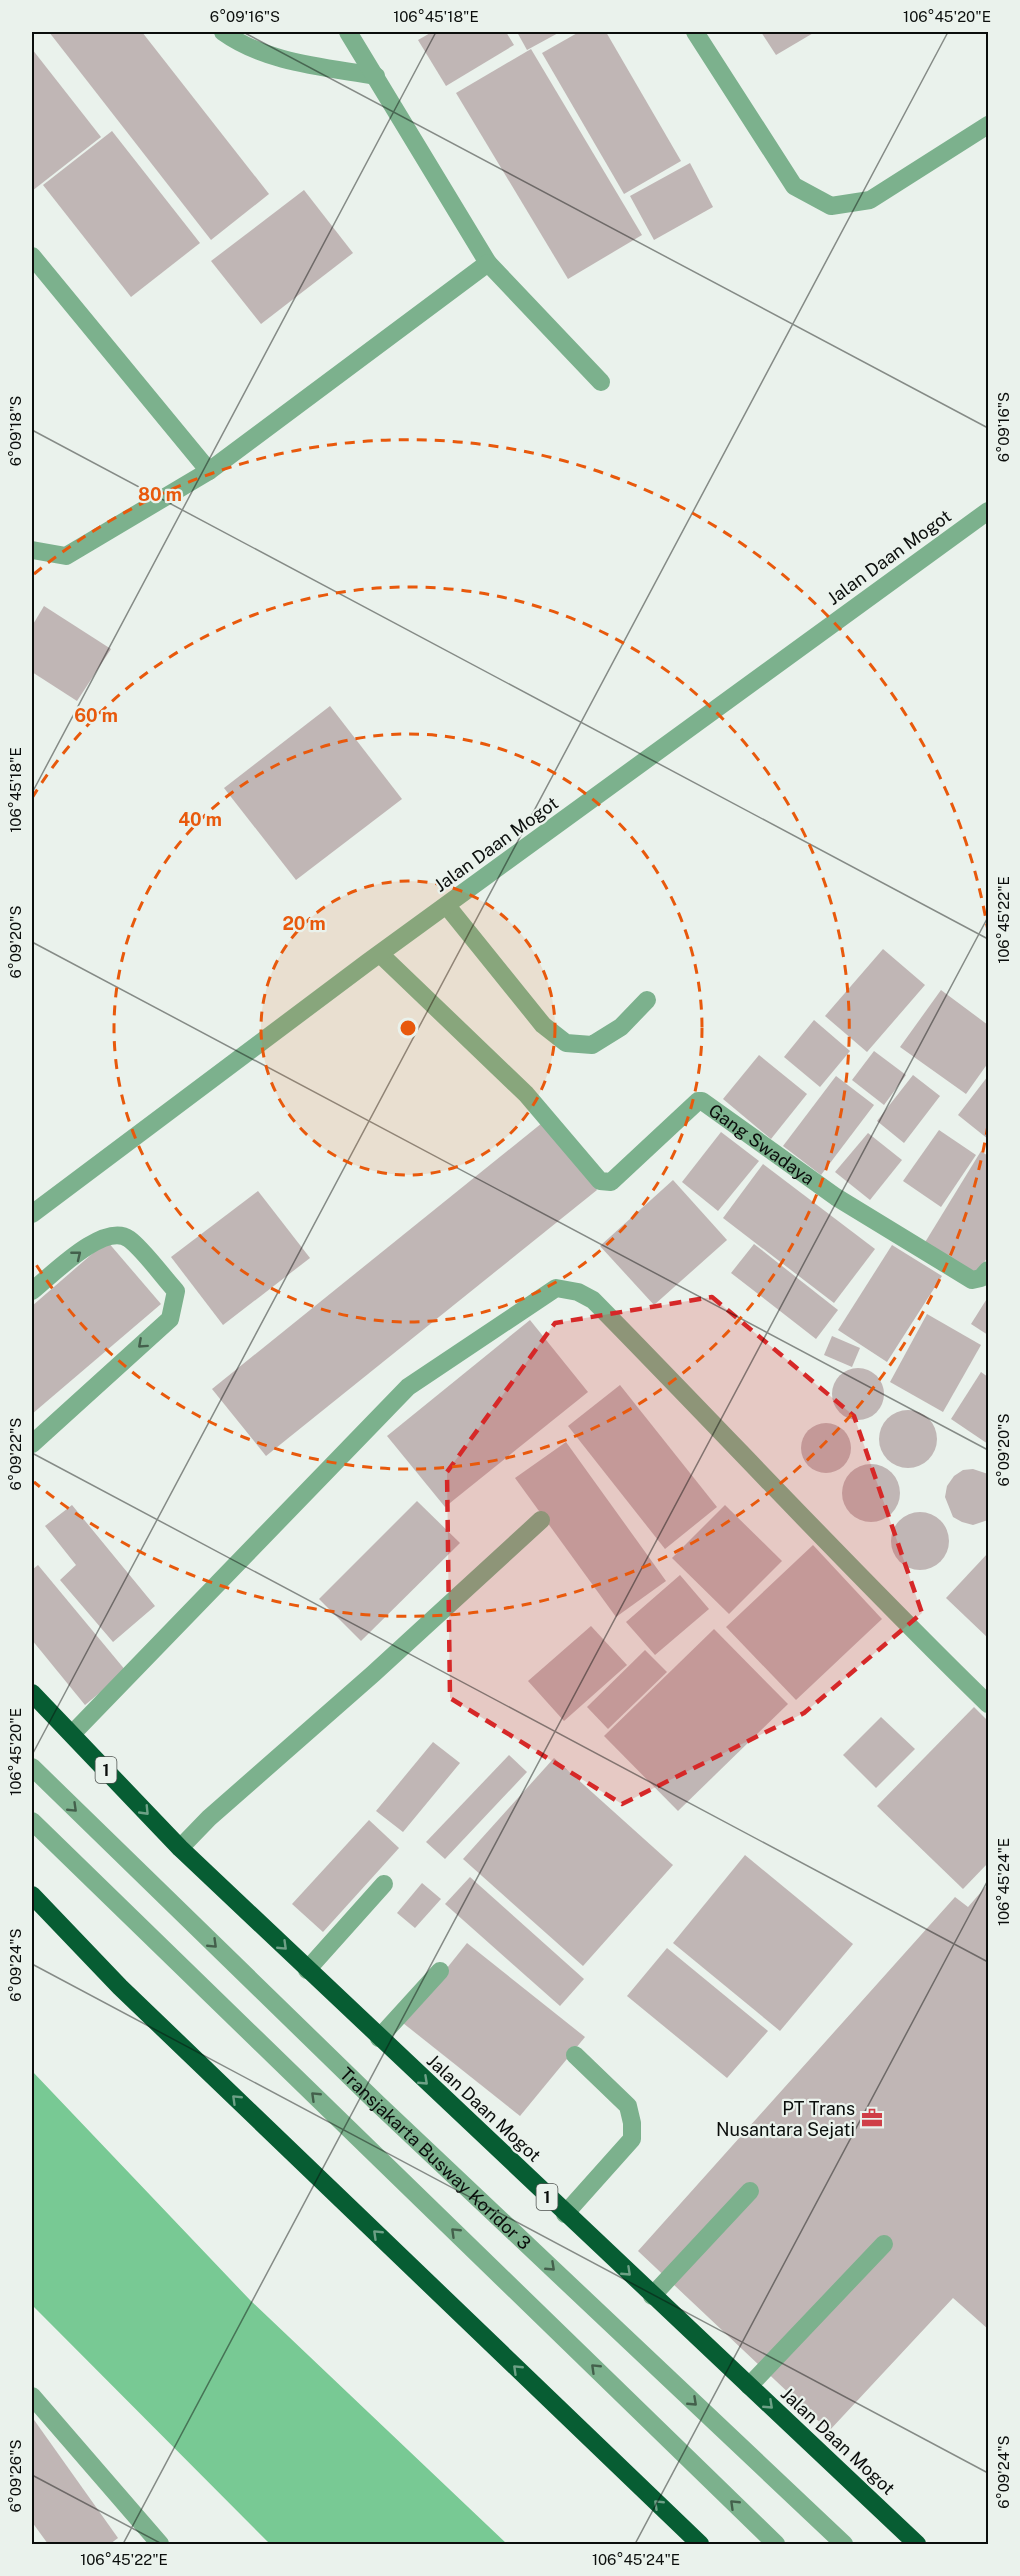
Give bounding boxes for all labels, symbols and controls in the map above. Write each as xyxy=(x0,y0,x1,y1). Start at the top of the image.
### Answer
text: 6°09'16"S xyxy=(210,8,280,25)
text: 106°45'18"E xyxy=(393,8,479,25)
text: 106°45'20"E xyxy=(903,8,991,25)
text: 6°09'16"S xyxy=(995,392,1012,462)
text: 6°09'18"S xyxy=(7,396,24,466)
text: 80 m xyxy=(138,484,182,505)
street label: Jalan Daan Mogot xyxy=(823,505,955,609)
text: 60 m xyxy=(74,705,118,726)
text: 106°45'18"E xyxy=(7,747,24,833)
street label: Jalan Daan Mogot xyxy=(430,792,562,896)
text: 40 m xyxy=(178,809,222,830)
text: 106°45'22"E xyxy=(995,876,1012,964)
text: 6°09'20"S xyxy=(7,905,24,979)
text: 20 m xyxy=(282,913,326,934)
centre of rings xyxy=(398,1018,418,1038)
street label: Gang Swadaya xyxy=(705,1099,819,1189)
one-way arrow xyxy=(70,1251,81,1262)
one-way arrow xyxy=(138,1337,149,1348)
text: 6°09'20"S xyxy=(995,1413,1012,1487)
text: 6°09'22"S xyxy=(7,1418,24,1490)
text: 106°45'20"E xyxy=(7,1708,24,1796)
road number: 1 xyxy=(96,1757,116,1783)
one-way arrow xyxy=(66,1800,77,1811)
one-way arrow xyxy=(138,1805,149,1815)
text: 106°45'24"E xyxy=(995,1838,1012,1926)
text: 6°09'24"S xyxy=(7,1928,24,2002)
one-way arrow xyxy=(206,1936,217,1947)
one-way arrow xyxy=(275,1939,286,1950)
street label: Jalan Daan Mogot xyxy=(423,2050,545,2166)
street label: Transjakarta Busway Koridor 3 xyxy=(336,2063,535,2253)
one-way arrow xyxy=(417,2074,427,2085)
one-way arrow xyxy=(312,2092,323,2103)
one-way arrow xyxy=(233,2095,243,2106)
place label: PT Trans Nusantara Sejati xyxy=(716,2098,855,2140)
office icon: PT Trans Nusantara Sejati xyxy=(860,2106,884,2130)
road number: 1 xyxy=(536,2184,558,2210)
one-way arrow xyxy=(452,2228,463,2239)
one-way arrow xyxy=(373,2230,383,2241)
one-way arrow xyxy=(544,2260,555,2271)
one-way arrow xyxy=(619,2265,630,2276)
one-way arrow xyxy=(591,2364,602,2375)
one-way arrow xyxy=(514,2365,524,2376)
street label: Jalan Daan Mogot xyxy=(777,2383,899,2499)
one-way arrow xyxy=(685,2394,696,2405)
one-way arrow xyxy=(762,2398,773,2409)
text: 6°09'24"S xyxy=(995,2435,1012,2509)
text: 6°09'26"S xyxy=(7,2439,24,2513)
one-way arrow xyxy=(655,2500,665,2511)
one-way arrow xyxy=(731,2500,742,2511)
text: 106°45'22"E xyxy=(80,2551,168,2568)
text: 106°45'24"E xyxy=(592,2551,680,2568)

